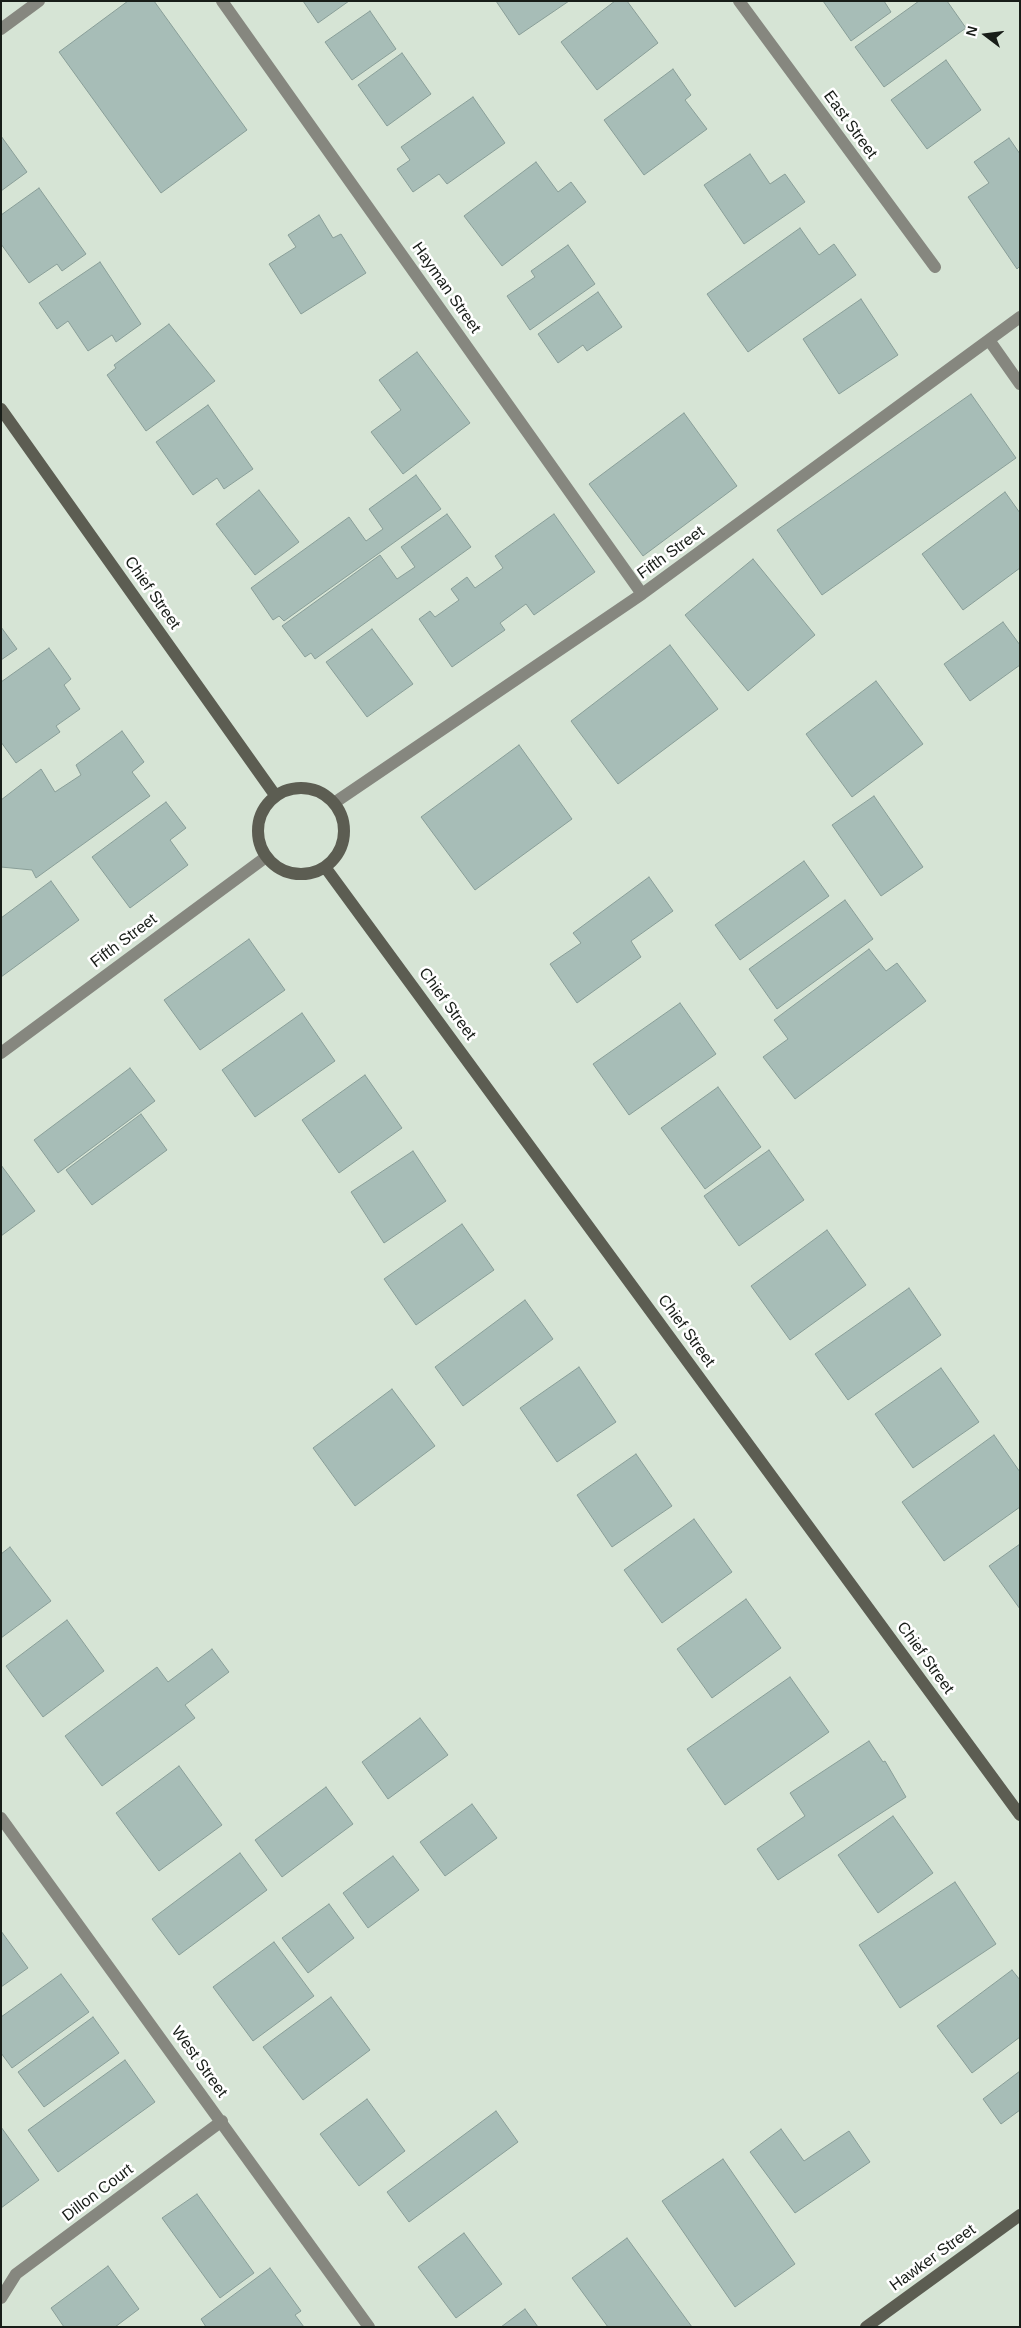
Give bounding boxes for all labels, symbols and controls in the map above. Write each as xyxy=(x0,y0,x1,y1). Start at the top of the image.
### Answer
north arrow xyxy=(961,10,1011,60)
text: N xyxy=(962,24,981,38)
street label: East Street xyxy=(819,87,881,163)
street label: Hayman Street xyxy=(408,239,484,337)
street label: Fifth Street xyxy=(634,522,708,584)
street label: Chief Street xyxy=(120,553,184,633)
street label: Fifth Street xyxy=(87,910,161,972)
street label: Chief Street xyxy=(414,964,480,1044)
street label: Chief Street xyxy=(653,1291,719,1371)
street label: Chief Street xyxy=(892,1618,958,1698)
street label: West Street xyxy=(167,2023,231,2101)
street label: Dillon Court xyxy=(59,2160,137,2226)
street label: Hawker Street xyxy=(886,2220,980,2296)

